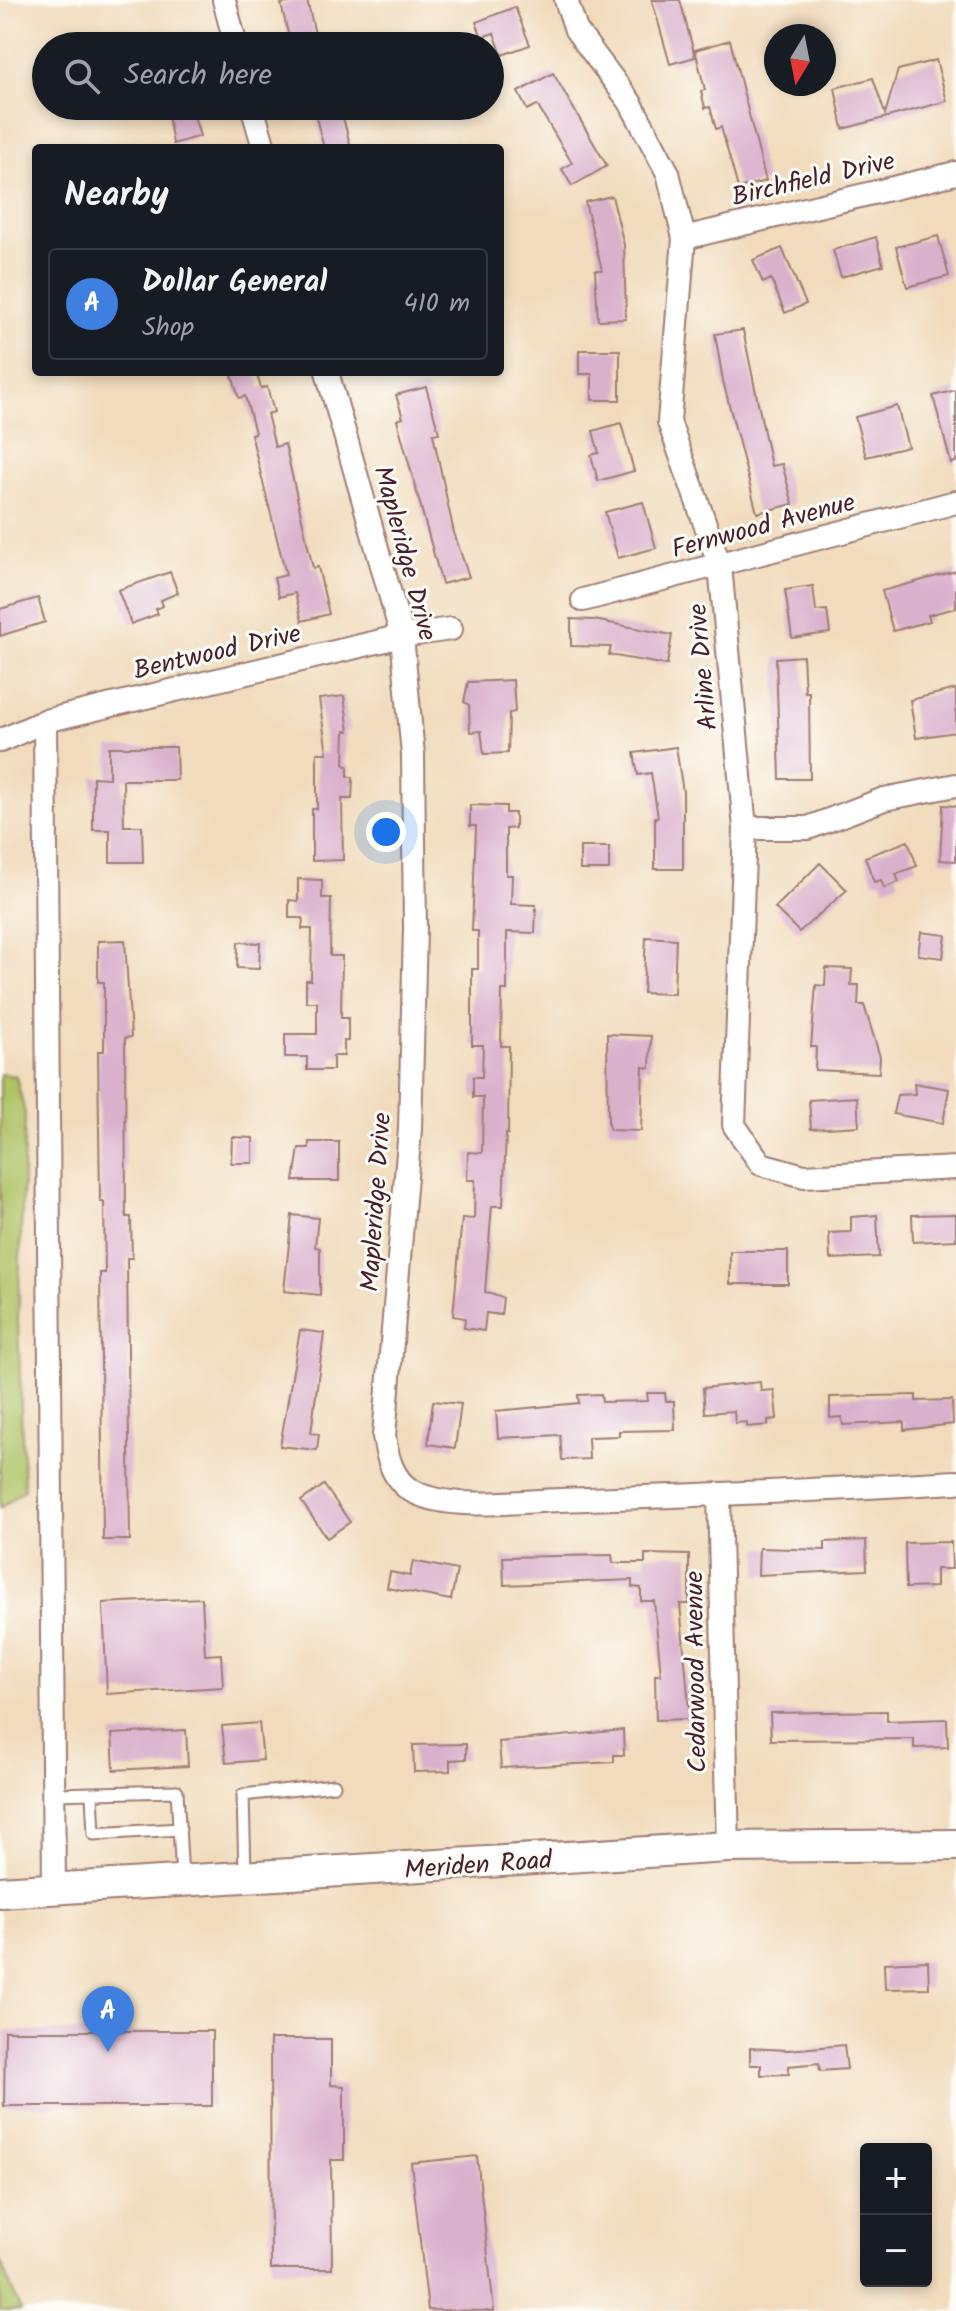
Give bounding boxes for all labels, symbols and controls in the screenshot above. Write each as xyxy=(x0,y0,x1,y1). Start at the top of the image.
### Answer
north arrow xyxy=(764,24,836,96)
search box xyxy=(32,32,504,120)
text: Search here xyxy=(124,52,272,100)
icon: search xyxy=(60,54,104,98)
street label: Birchfield Drive xyxy=(728,141,899,219)
text: Nearby xyxy=(64,169,169,223)
text: Dollar General xyxy=(142,259,327,307)
text: A xyxy=(84,283,100,325)
text: 410 m xyxy=(403,283,470,325)
text: Shop xyxy=(142,307,194,349)
street label: Mapleridge Drive xyxy=(361,461,448,646)
street label: Fernwood Avenue xyxy=(667,482,860,572)
street label: Arline Drive xyxy=(678,601,730,732)
street label: Bentwood Drive xyxy=(129,613,306,693)
your location xyxy=(366,812,406,852)
street label: Mapleridge Drive xyxy=(350,1111,404,1293)
street label: Cedarwood Avenue xyxy=(674,1570,720,1773)
street label: Meriden Road xyxy=(403,1840,554,1892)
pin: A xyxy=(82,1986,134,2052)
map controls xyxy=(860,2143,932,2287)
button: + xyxy=(860,2143,932,2215)
button: − xyxy=(860,2215,932,2287)

